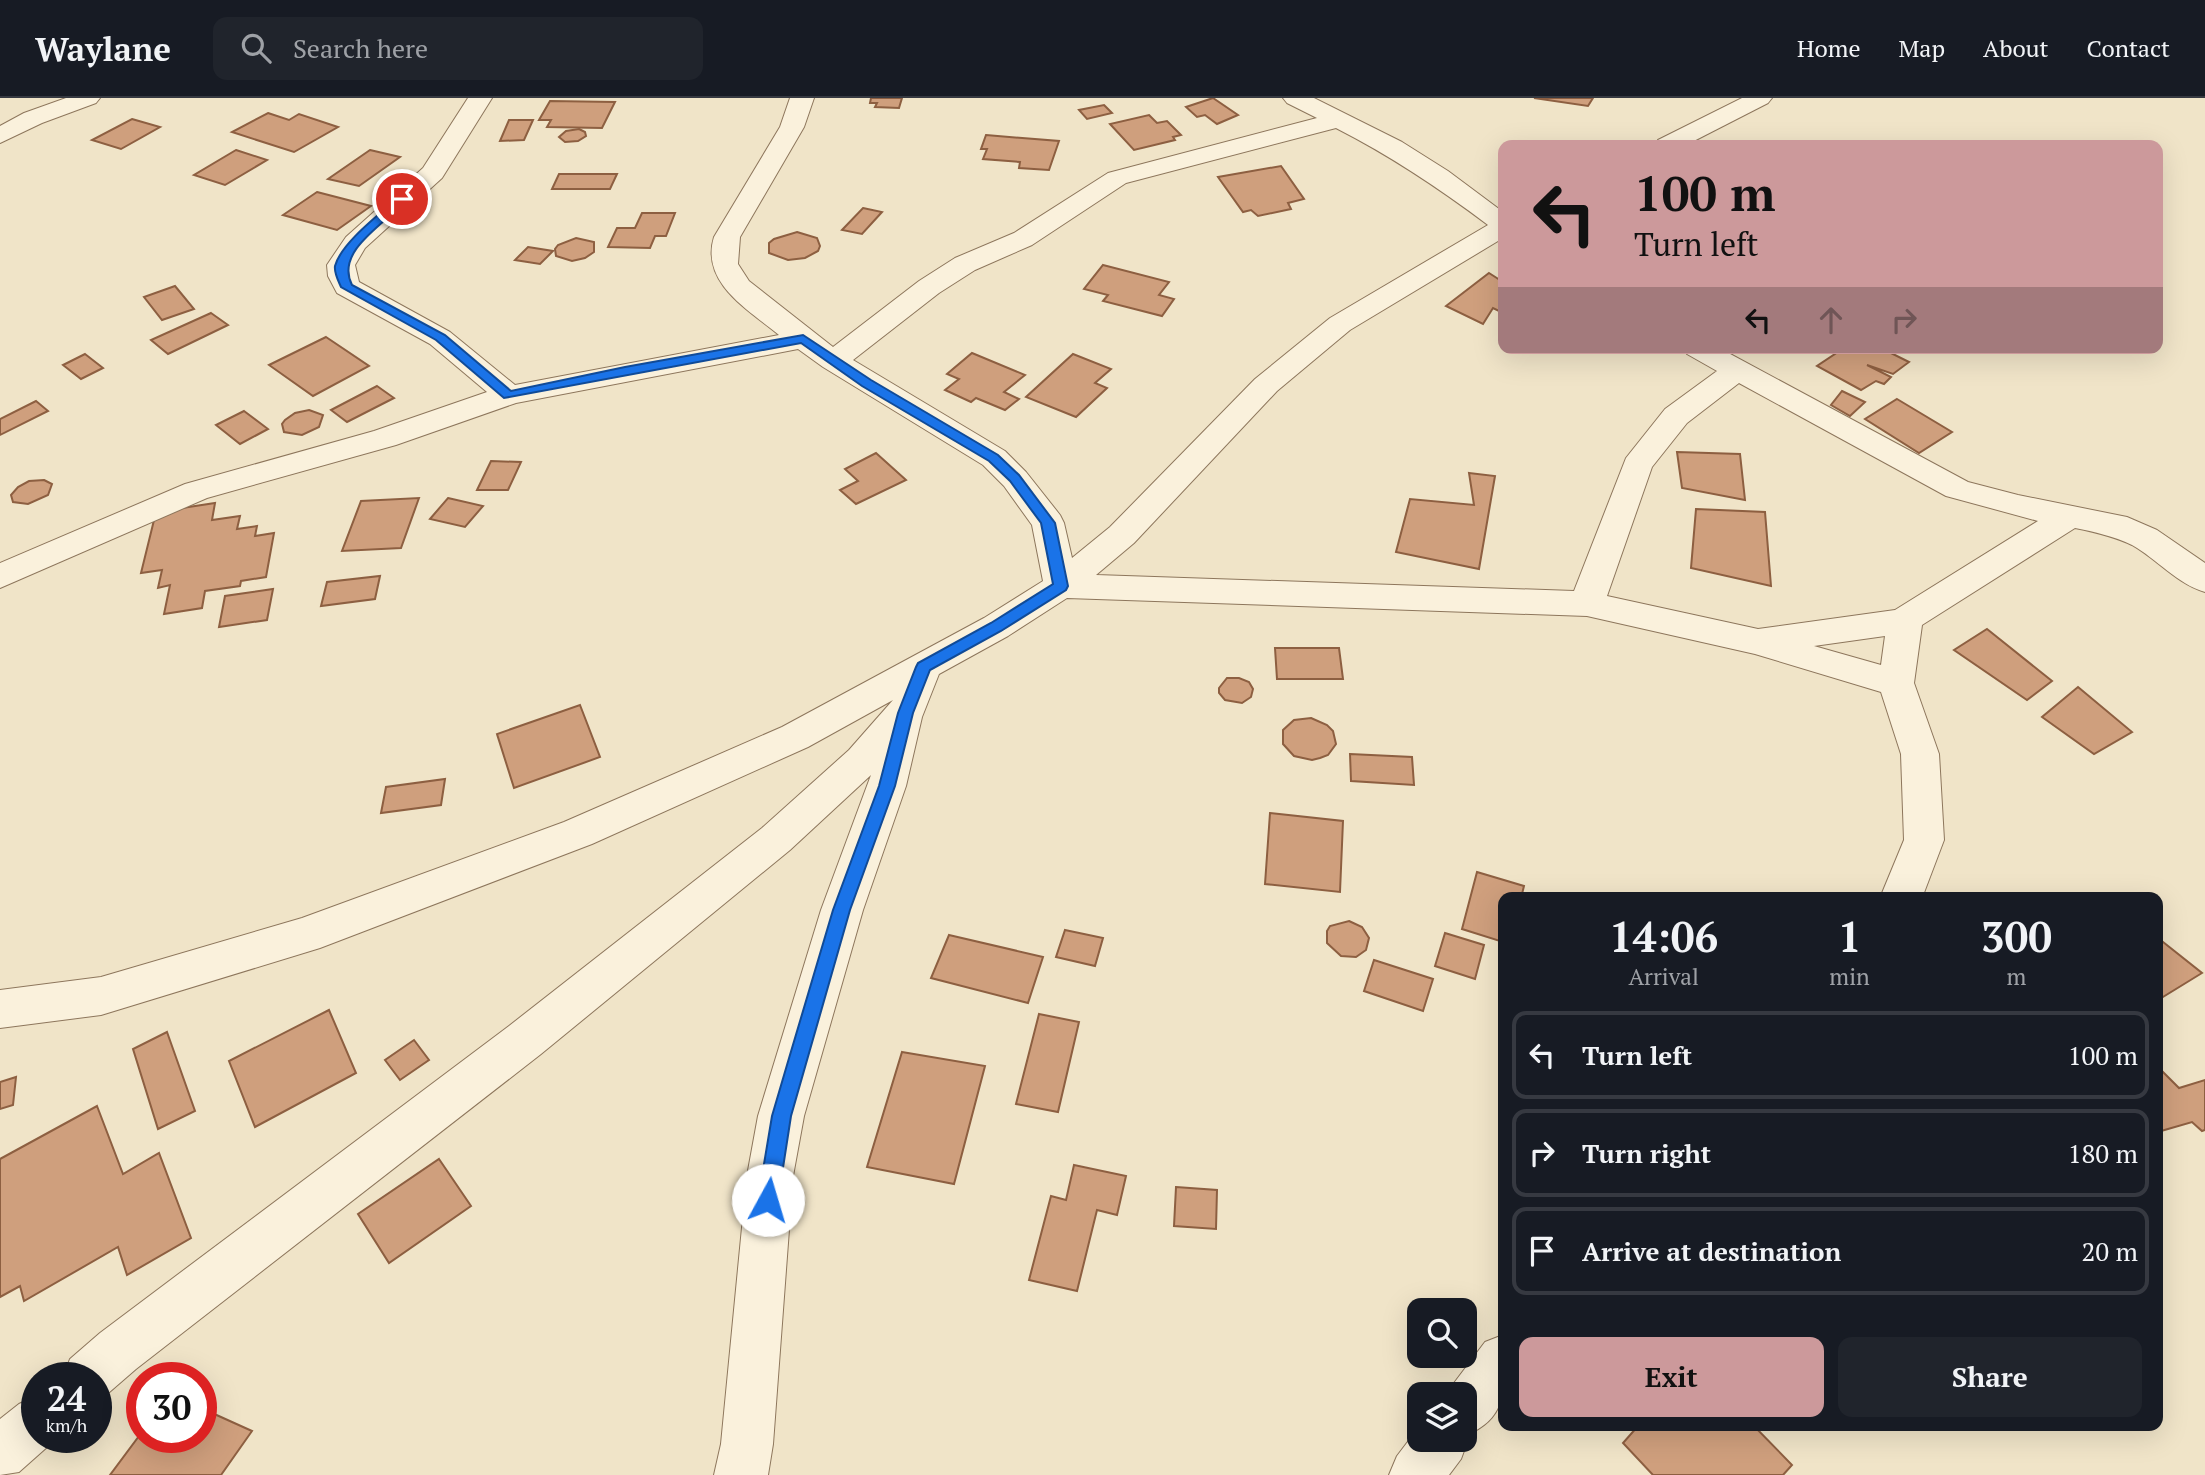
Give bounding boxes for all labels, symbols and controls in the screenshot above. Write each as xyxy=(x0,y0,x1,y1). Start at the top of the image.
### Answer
search box xyxy=(213,17,703,80)
text: Waylane xyxy=(35,27,171,70)
icon: search xyxy=(237,29,275,67)
text: Search here xyxy=(293,31,428,65)
text: Home xyxy=(1797,32,1861,64)
text: Map xyxy=(1899,32,1945,64)
text: About xyxy=(1983,32,2049,64)
text: Contact xyxy=(2087,32,2170,64)
text: 100 m xyxy=(1634,160,1776,225)
icon: left xyxy=(1519,168,1610,259)
pin xyxy=(372,169,432,229)
icon: arrive xyxy=(383,180,421,218)
text: Turn left xyxy=(1634,223,1758,265)
icon: left xyxy=(1739,301,1777,339)
icon: ahead xyxy=(1812,301,1850,339)
icon: right xyxy=(1885,301,1923,339)
text: 14:06 xyxy=(1609,908,1718,964)
text: 1 xyxy=(1838,908,1861,964)
text: 300 xyxy=(1981,908,2052,964)
text: Arrival xyxy=(1628,961,1699,992)
text: min xyxy=(1829,961,1870,992)
text: m xyxy=(2006,961,2026,992)
icon: left xyxy=(1523,1036,1561,1074)
text: Turn left xyxy=(1582,1038,1692,1072)
text: 100 m xyxy=(2068,1038,2138,1072)
icon: right xyxy=(1523,1134,1561,1172)
text: Turn right xyxy=(1582,1136,1711,1170)
text: 180 m xyxy=(2068,1136,2138,1170)
position arrow xyxy=(731,1163,805,1237)
icon: arrive xyxy=(1523,1232,1561,1270)
text: Arrive at destination xyxy=(1582,1234,1841,1268)
text: 20 m xyxy=(2082,1234,2138,1268)
map controls xyxy=(1407,1298,1477,1452)
button: search xyxy=(1407,1298,1477,1368)
button: Exit xyxy=(1519,1337,1824,1417)
button: Share xyxy=(1838,1337,2142,1417)
speed limit sign: 30 xyxy=(126,1362,217,1453)
text: 24 xyxy=(47,1375,86,1421)
button: layers xyxy=(1407,1382,1477,1452)
text: km/h xyxy=(46,1413,87,1437)

